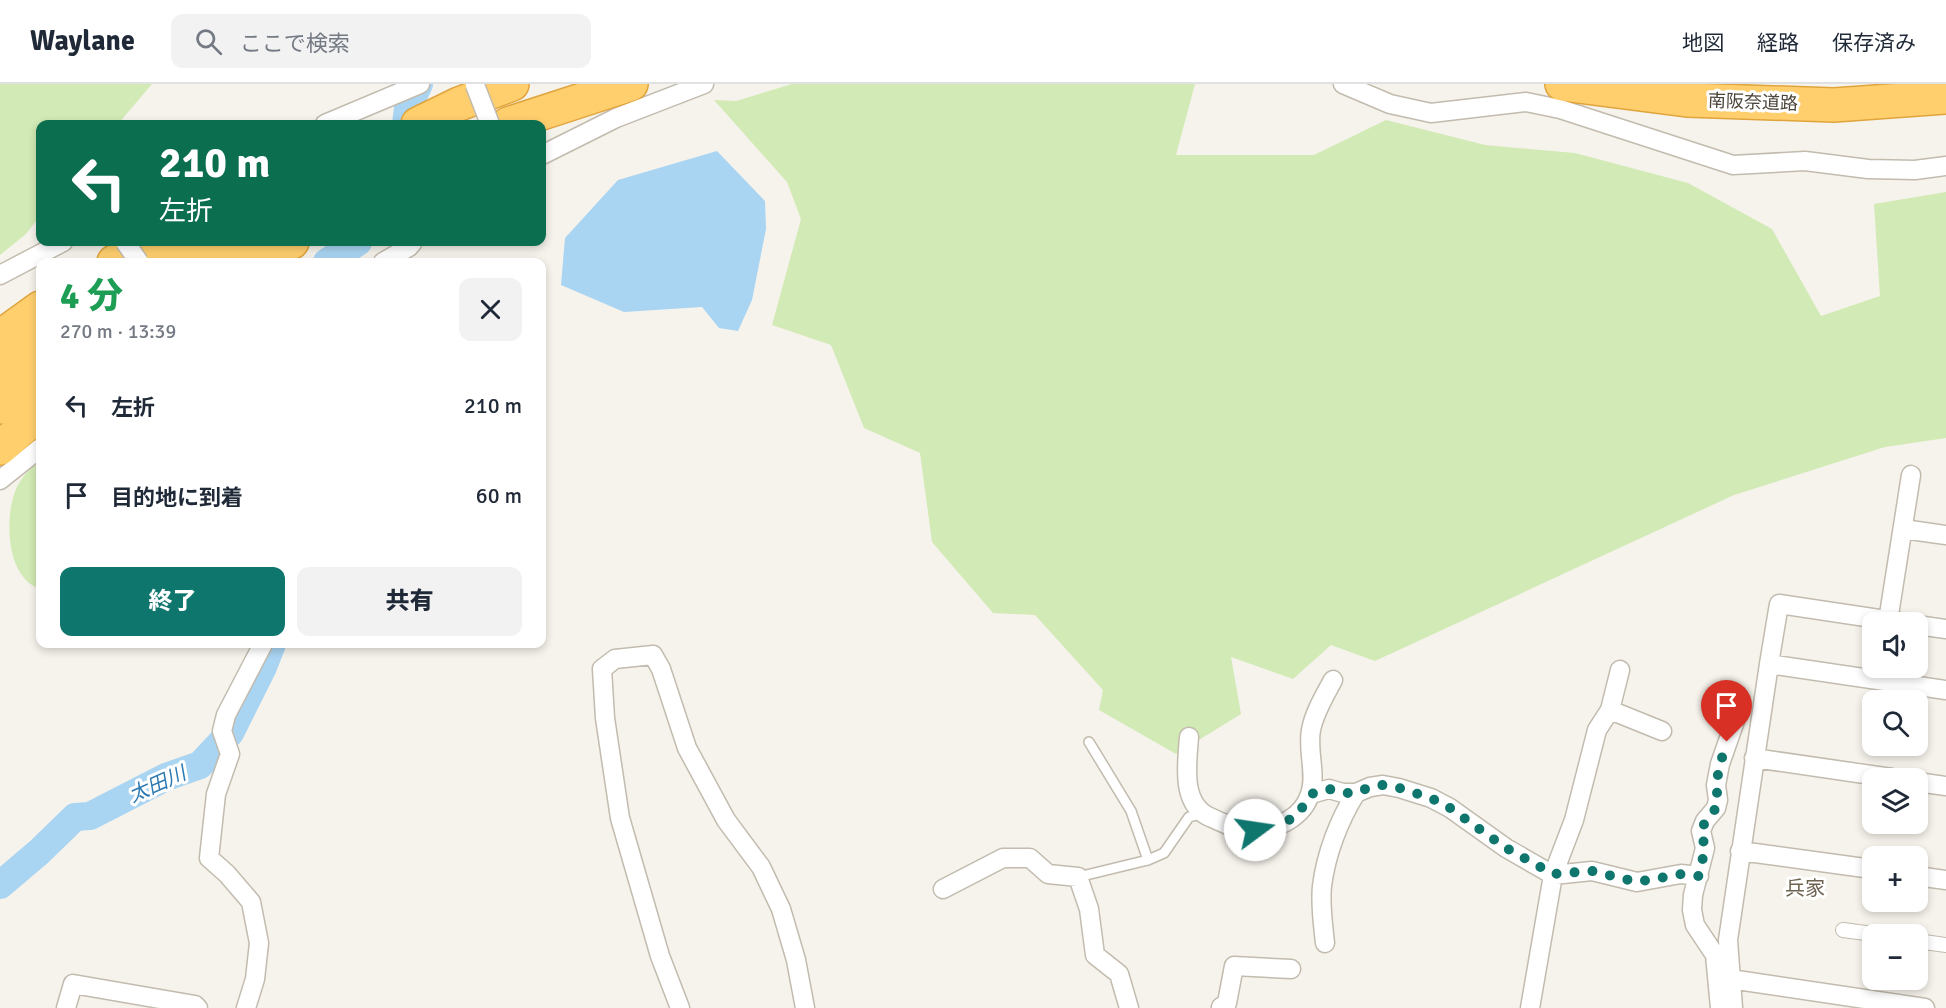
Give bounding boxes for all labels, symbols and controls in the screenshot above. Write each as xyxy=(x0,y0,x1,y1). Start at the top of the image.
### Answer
search box xyxy=(171,14,591,68)
text: Waylane xyxy=(30,24,135,58)
icon: search xyxy=(192,25,225,58)
text: ここで検索 xyxy=(240,30,350,57)
text: 地図 xyxy=(1682,30,1724,56)
text: 経路 xyxy=(1757,30,1799,56)
text: 保存済み xyxy=(1832,30,1916,56)
street label: 南阪奈道路 xyxy=(1708,89,1798,115)
text: 210 m xyxy=(159,138,270,189)
icon: left xyxy=(60,144,138,222)
text: 左折 xyxy=(159,195,213,228)
text: 4 分 xyxy=(60,274,123,319)
button: close xyxy=(459,278,522,341)
text: 270 m · 13:39 xyxy=(60,319,176,344)
icon: left xyxy=(60,389,93,422)
text: 210 m xyxy=(464,392,522,419)
text: 左折 xyxy=(111,394,155,421)
icon: arrive xyxy=(60,479,93,512)
text: 60 m xyxy=(476,482,522,509)
text: 目的地に到着 xyxy=(111,484,243,511)
button: 終了 xyxy=(60,567,285,636)
button: 共有 xyxy=(297,567,522,636)
map controls xyxy=(1862,612,1928,990)
button: sound xyxy=(1862,612,1928,678)
pin xyxy=(1701,680,1752,742)
icon: arrive xyxy=(1710,689,1743,722)
button: search xyxy=(1862,690,1928,756)
water label: 太田川 xyxy=(125,760,192,808)
button: layers xyxy=(1862,768,1928,834)
position arrow xyxy=(1223,798,1287,862)
button: + xyxy=(1862,846,1928,912)
district label: 兵家 xyxy=(1785,876,1825,901)
button: − xyxy=(1862,924,1928,990)

